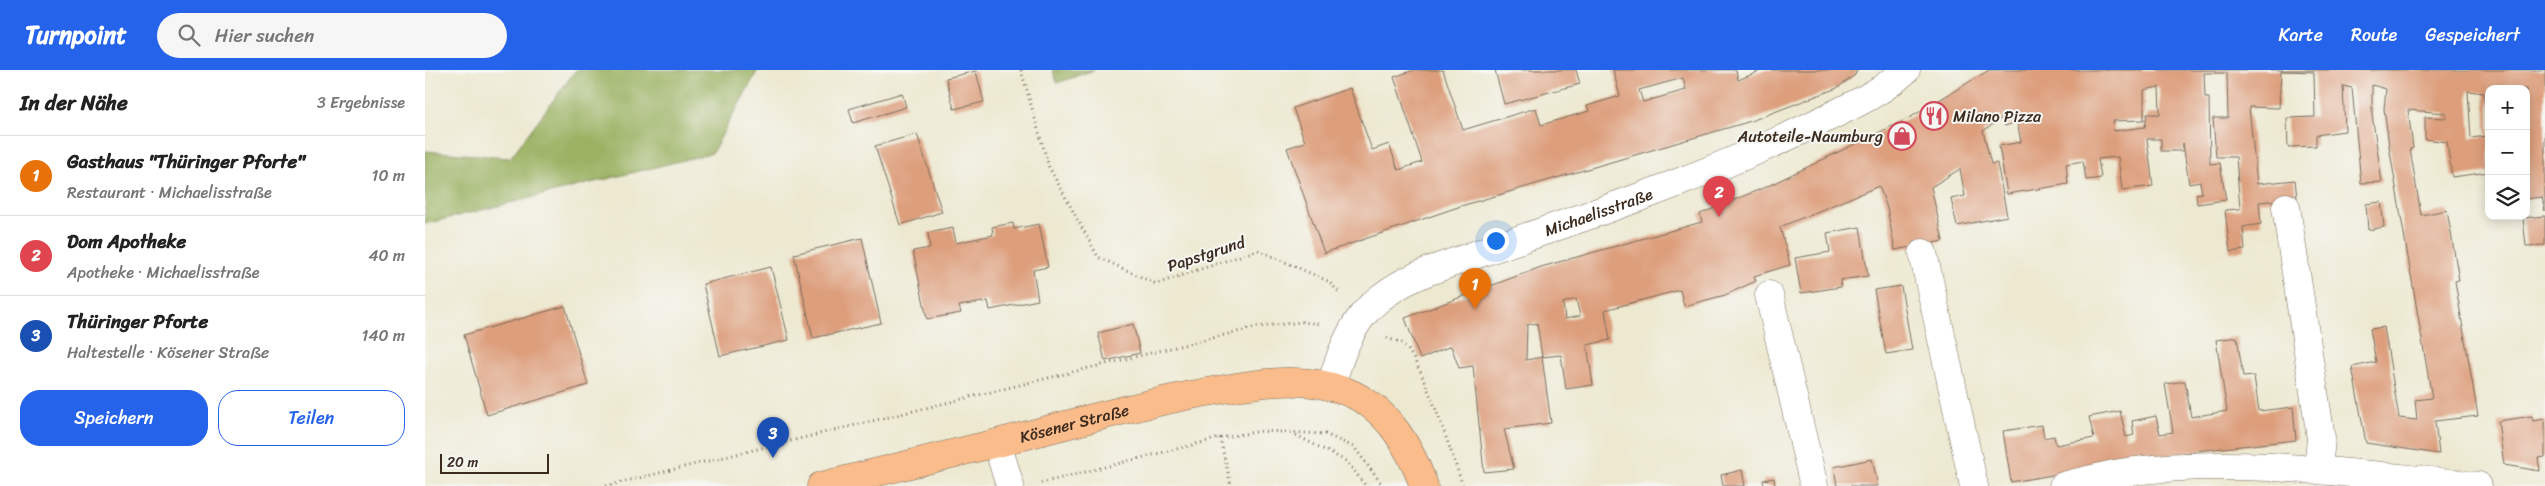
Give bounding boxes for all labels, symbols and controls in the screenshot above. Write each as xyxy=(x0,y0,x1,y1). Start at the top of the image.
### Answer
search box xyxy=(157,13,507,58)
text: Turnpoint xyxy=(25,14,127,56)
text: Hier suchen xyxy=(215,19,314,52)
text: Karte xyxy=(2278,19,2323,51)
text: Route xyxy=(2351,19,2397,51)
text: Gespeichert xyxy=(2425,19,2520,51)
icon: search xyxy=(175,21,203,49)
text: In der Nähe xyxy=(20,84,128,122)
map controls xyxy=(2485,85,2530,220)
button: + xyxy=(2485,85,2530,130)
text: 3 Ergebnisse xyxy=(317,88,405,117)
restaurant icon: Milano Pizza xyxy=(1919,101,1949,131)
place label: Milano Pizza xyxy=(1953,102,2042,131)
shop icon: Autoteile-Naumburg xyxy=(1887,121,1917,151)
place label: Autoteile-Naumburg xyxy=(1737,122,1883,151)
button: − xyxy=(2485,130,2530,175)
text: Gasthaus "Thüringer Pforte" xyxy=(67,145,305,178)
text: 1 xyxy=(33,161,39,190)
text: 10 m xyxy=(372,161,405,190)
button: layers xyxy=(2485,175,2530,220)
pin: 2 xyxy=(1703,176,1735,217)
text: Restaurant · Michaelisstraße xyxy=(67,178,272,207)
street label: Michaelisstraße xyxy=(1540,179,1657,244)
text: Dom Apotheke xyxy=(67,225,186,258)
street label: Papstgrund xyxy=(1163,227,1250,280)
your location xyxy=(1483,228,1509,254)
text: 2 xyxy=(31,241,41,270)
text: 40 m xyxy=(368,241,405,270)
text: Apotheke · Michaelisstraße xyxy=(67,258,260,287)
pin: 1 xyxy=(1459,268,1491,309)
text: Thüringer Pforte xyxy=(67,305,208,338)
text: 3 xyxy=(32,321,40,350)
text: 140 m xyxy=(362,321,405,350)
text: Haltestelle · Kösener Straße xyxy=(67,338,269,367)
button: Speichern xyxy=(20,390,208,446)
button: Teilen xyxy=(218,390,405,446)
street label: Kösener Straße xyxy=(1016,395,1132,451)
pin: 3 xyxy=(757,417,789,458)
text: 20 m xyxy=(447,450,478,475)
scale bar xyxy=(440,451,549,474)

